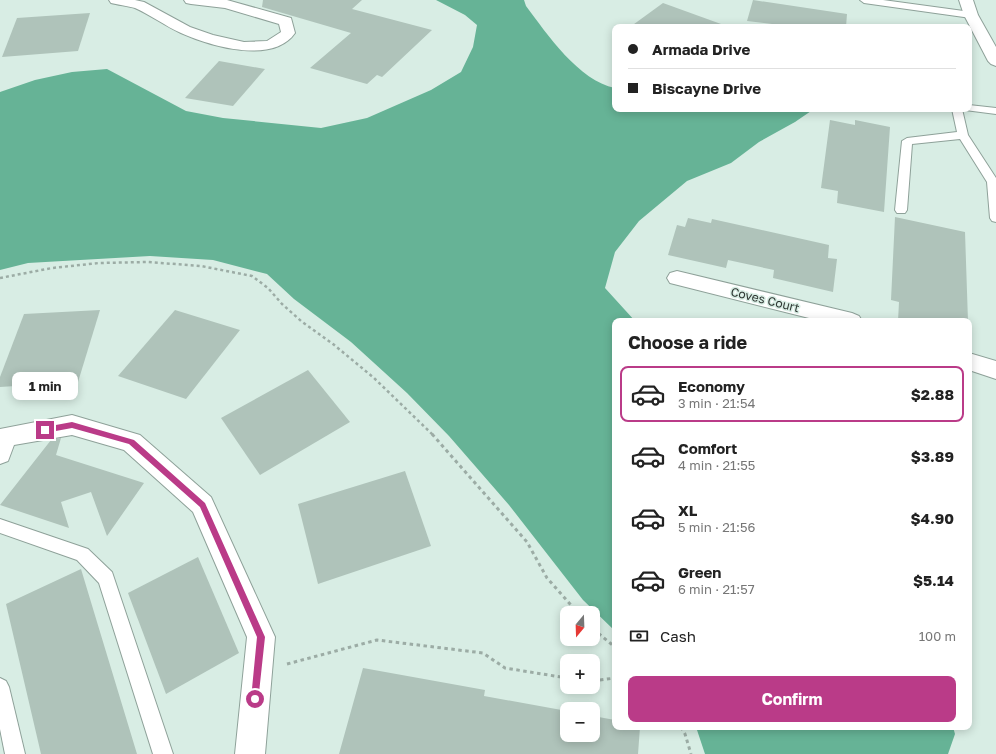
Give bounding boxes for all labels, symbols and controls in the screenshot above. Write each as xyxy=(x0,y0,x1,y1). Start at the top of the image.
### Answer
text: Armada Drive xyxy=(652,40,750,58)
text: Biscayne Drive xyxy=(652,79,761,97)
street label: Coves Court xyxy=(729,284,801,315)
text: Choose a ride xyxy=(628,331,747,353)
callout: 1 min xyxy=(12,372,78,400)
icon: car xyxy=(630,376,666,412)
text: Economy xyxy=(678,377,745,395)
text: 1 min xyxy=(29,378,61,394)
text: $2.88 xyxy=(911,385,954,403)
text: 3 min · 21:54 xyxy=(678,395,755,411)
route end xyxy=(36,421,54,439)
icon: car xyxy=(630,438,666,474)
text: Comfort xyxy=(678,439,737,457)
text: $3.89 xyxy=(911,447,954,465)
text: 4 min · 21:55 xyxy=(678,457,755,473)
icon: car xyxy=(630,500,666,536)
text: XL xyxy=(678,501,697,519)
text: $4.90 xyxy=(910,509,954,527)
text: 5 min · 21:56 xyxy=(678,519,755,535)
icon: car xyxy=(630,562,666,598)
text: Green xyxy=(678,563,721,581)
text: $5.14 xyxy=(913,571,954,589)
text: 6 min · 21:57 xyxy=(678,581,755,597)
north arrow xyxy=(560,606,600,646)
map controls xyxy=(560,606,600,742)
icon: cash xyxy=(628,625,650,647)
text: Cash xyxy=(660,627,696,645)
text: 100 m xyxy=(919,628,956,644)
button: + xyxy=(560,654,600,694)
button: Confirm xyxy=(628,676,956,722)
route start xyxy=(246,690,264,708)
button: − xyxy=(560,702,600,742)

